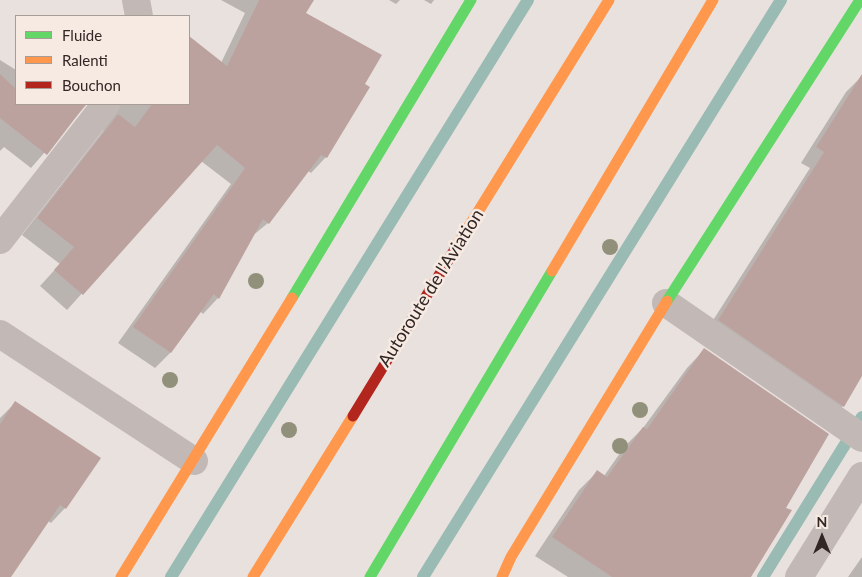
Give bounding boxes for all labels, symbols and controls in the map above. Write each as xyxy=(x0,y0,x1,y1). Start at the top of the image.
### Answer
legend xyxy=(15,15,190,105)
text: Fluide xyxy=(62,26,102,44)
text: Ralenti xyxy=(62,51,108,69)
text: Bouchon xyxy=(62,76,121,94)
street label: Autoroute de l'Aviation xyxy=(374,205,488,371)
north arrow xyxy=(797,512,847,562)
text: N xyxy=(817,513,827,530)

